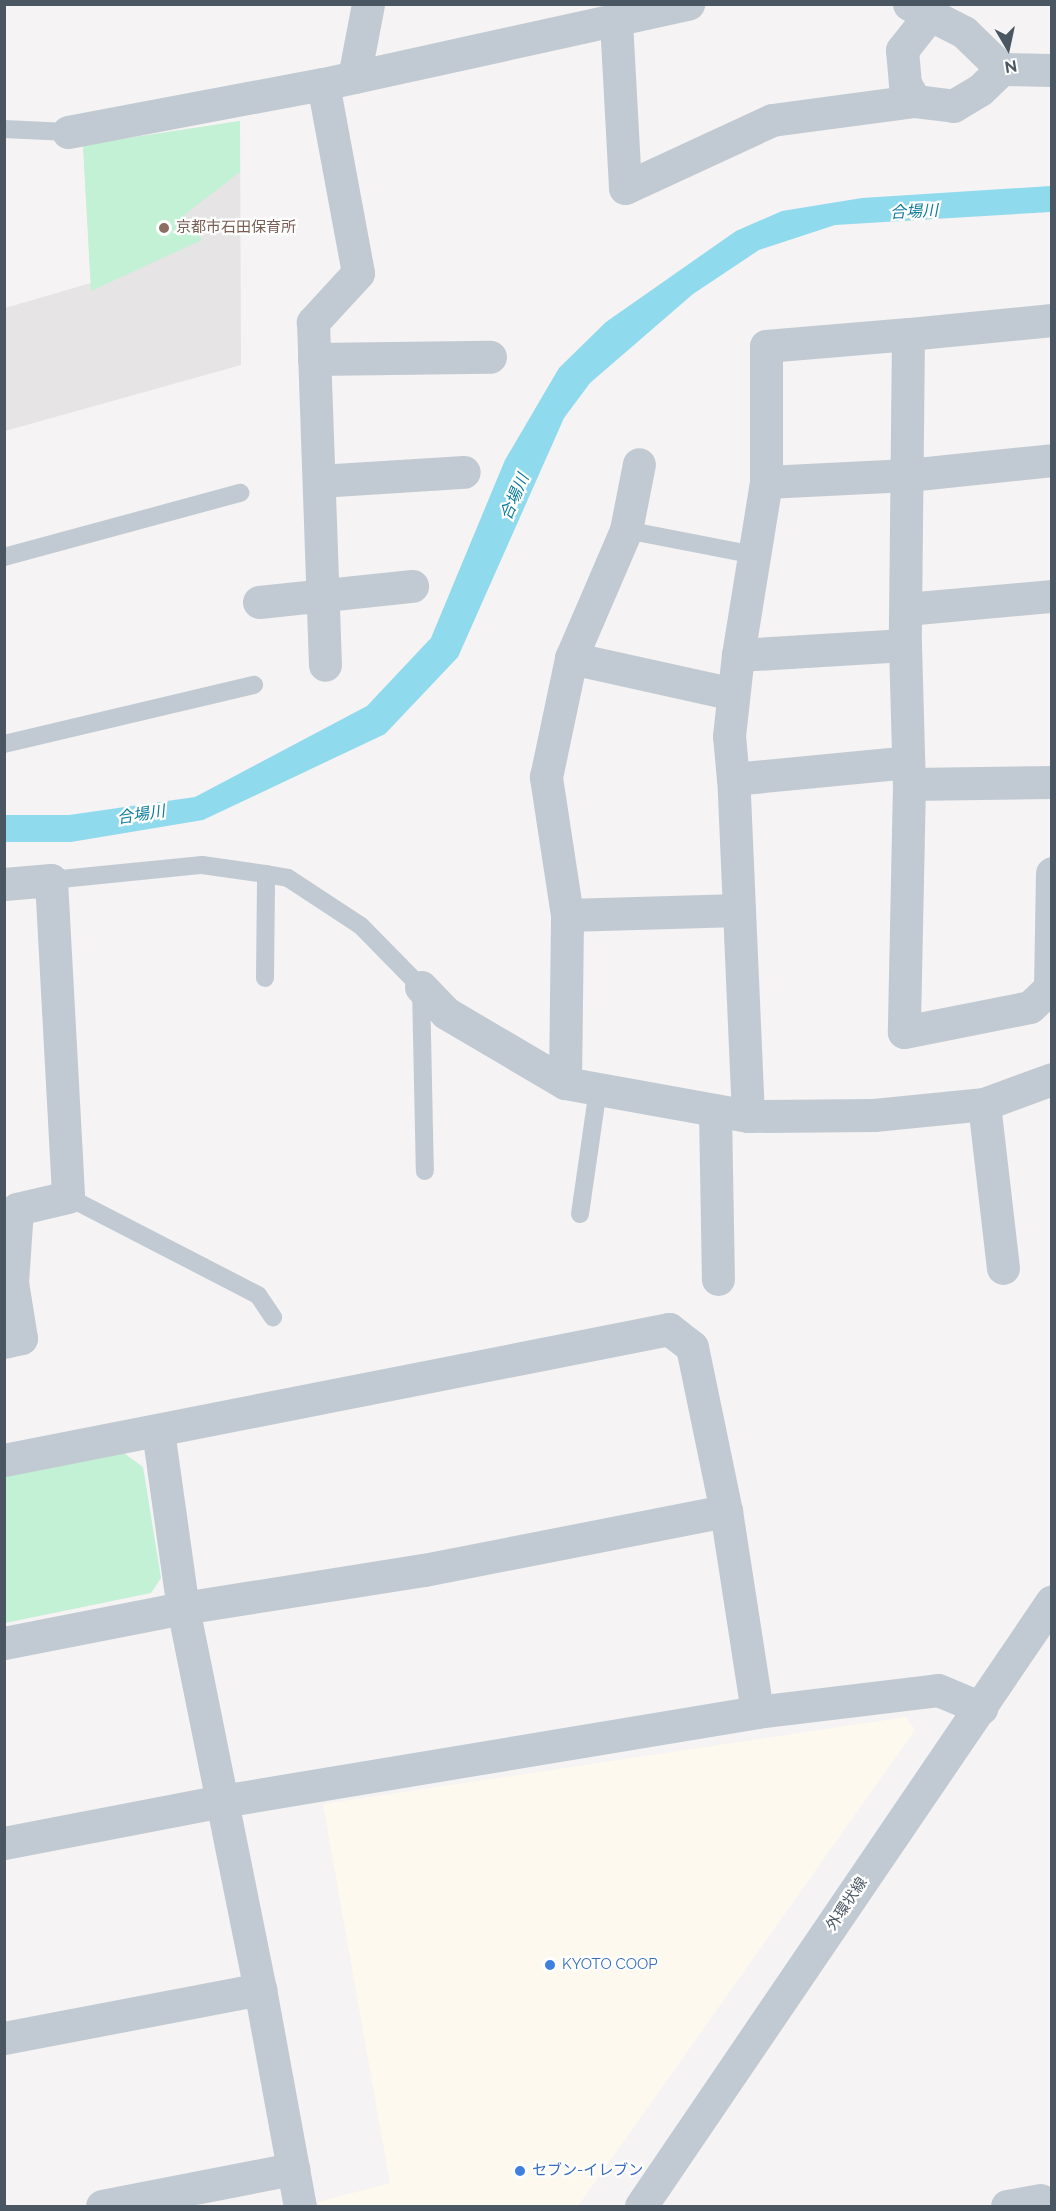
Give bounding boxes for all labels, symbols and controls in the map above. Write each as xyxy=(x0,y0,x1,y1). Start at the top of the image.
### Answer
north arrow xyxy=(978,18,1038,78)
text: N xyxy=(1003,56,1018,77)
water label: 合場川 xyxy=(890,201,938,223)
place label: 京都市石田保育所 xyxy=(176,219,296,237)
marker: 京都市石田保育所 xyxy=(157,221,171,235)
water label: 合場川 xyxy=(497,471,533,523)
water label: 合場川 xyxy=(116,802,166,828)
street label: 外環状線 xyxy=(823,1874,871,1934)
place label: KYOTO COOP xyxy=(562,1956,658,1974)
marker: KYOTO COOP xyxy=(543,1958,557,1972)
place label: セブン-イレブン xyxy=(532,2162,643,2180)
marker: セブン-イレブン xyxy=(513,2164,527,2178)

